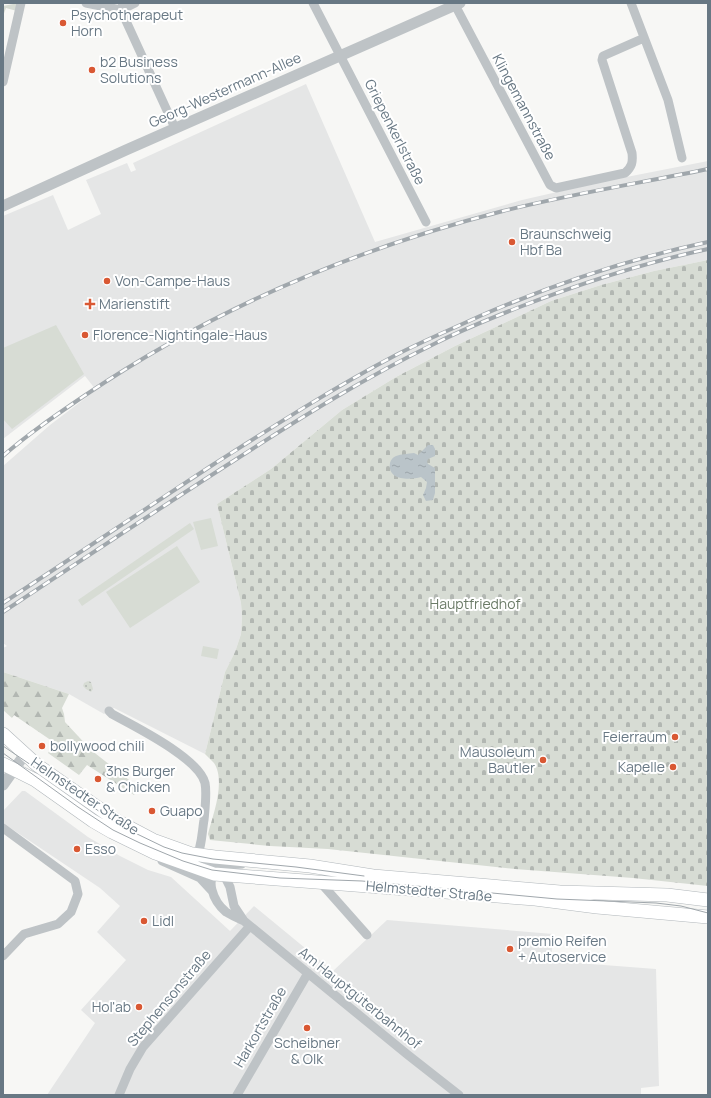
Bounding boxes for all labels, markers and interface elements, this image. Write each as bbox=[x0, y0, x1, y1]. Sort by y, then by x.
place label: Psychotherapeut Horn bbox=[71, 5, 183, 40]
marker: Psychotherapeut Horn bbox=[58, 18, 68, 28]
street label: Georg-Westermann-Allee bbox=[146, 47, 304, 132]
street label: Klingemannstraße bbox=[488, 50, 560, 163]
place label: b2 Business Solutions bbox=[100, 52, 178, 87]
marker: b2 Business Solutions bbox=[87, 65, 97, 75]
street label: Griepenkerlstraße bbox=[361, 76, 430, 188]
place label: Braunschweig Hbf Ba bbox=[520, 224, 611, 259]
marker: Braunschweig Hbf Ba bbox=[507, 237, 517, 247]
place label: Von-Campe-Haus bbox=[115, 271, 230, 290]
marker: Von-Campe-Haus bbox=[102, 276, 112, 286]
place label: Marienstift bbox=[99, 294, 170, 313]
marker: Marienstift bbox=[84, 298, 96, 310]
place label: Florence-Nightingale-Haus bbox=[93, 325, 267, 344]
marker: Florence-Nightingale-Haus bbox=[80, 330, 90, 340]
park label: Hauptfriedhof bbox=[430, 594, 520, 613]
place label: Feierraum bbox=[603, 727, 667, 746]
marker: Feierraum bbox=[670, 732, 680, 742]
place label: bollywood chili bbox=[50, 736, 145, 755]
marker: bollywood chili bbox=[37, 741, 47, 751]
place label: Mausoleum Bautler bbox=[460, 742, 535, 777]
street label: Helmstedter Straße bbox=[27, 752, 143, 839]
marker: Mausoleum Bautler bbox=[538, 755, 548, 765]
place label: Kapelle bbox=[618, 757, 665, 776]
place label: 3hs Burger & Chicken bbox=[106, 761, 175, 796]
marker: Kapelle bbox=[668, 762, 678, 772]
marker: 3hs Burger & Chicken bbox=[93, 774, 103, 784]
place label: Guapo bbox=[160, 801, 203, 820]
marker: Guapo bbox=[147, 806, 157, 816]
place label: Esso bbox=[85, 839, 116, 858]
marker: Esso bbox=[72, 844, 82, 854]
street label: Helmstedter Straße bbox=[365, 876, 493, 905]
place label: Lidl bbox=[152, 911, 174, 930]
marker: Lidl bbox=[139, 916, 149, 926]
place label: premio Reifen + Autoservice bbox=[518, 931, 607, 966]
street label: Am Hauptgüterbahnhof bbox=[295, 942, 426, 1053]
marker: premio Reifen + Autoservice bbox=[505, 944, 515, 954]
street label: Stephensonstraße bbox=[123, 945, 215, 1050]
street label: Harkortstraße bbox=[229, 983, 290, 1071]
place label: Hol'ab bbox=[92, 997, 131, 1016]
marker: Hol'ab bbox=[134, 1002, 144, 1012]
marker: Scheibner & Olk bbox=[302, 1023, 312, 1033]
place label: Scheibner & Olk bbox=[274, 1033, 340, 1068]

